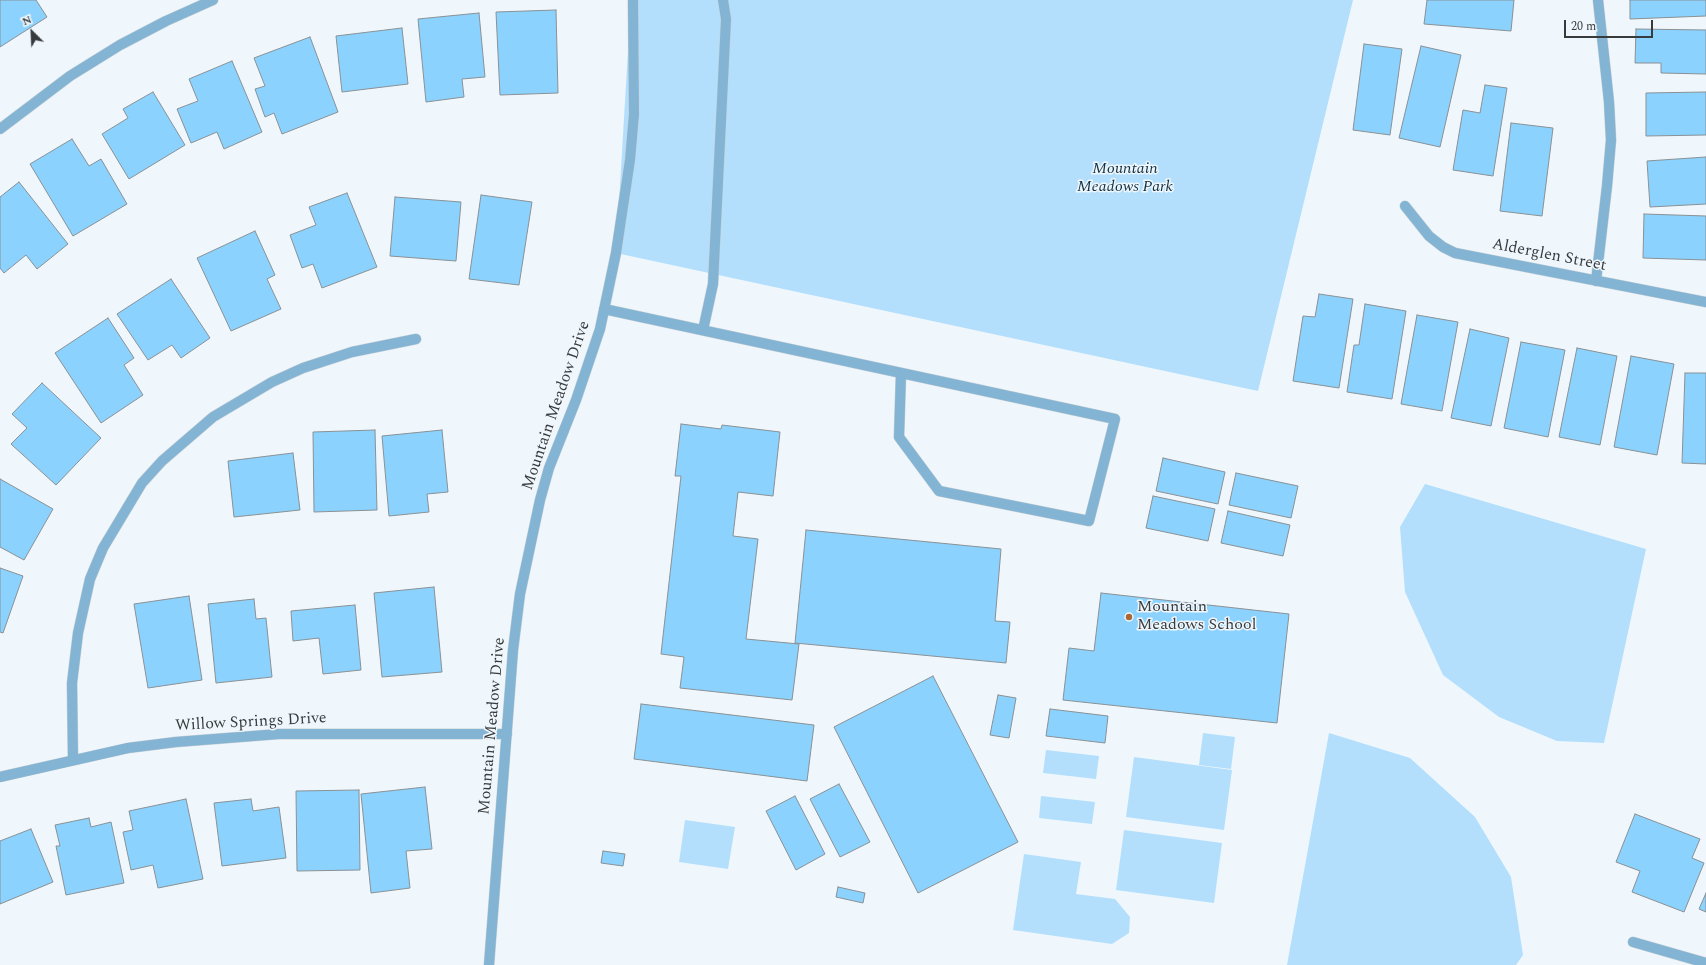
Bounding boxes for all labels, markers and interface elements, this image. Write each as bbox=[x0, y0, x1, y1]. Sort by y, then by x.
text: N bbox=[19, 11, 34, 30]
north arrow bbox=[12, 12, 52, 52]
scale bar bbox=[1566, 12, 1655, 38]
text: 20 m bbox=[1571, 17, 1596, 36]
park label: Mountain Meadows Park bbox=[1077, 160, 1173, 198]
street label: Alderglen Street bbox=[1490, 236, 1608, 276]
street label: Mountain Meadow Drive bbox=[519, 319, 595, 493]
place label: Mountain Meadows School bbox=[1137, 598, 1256, 636]
marker: Mountain Meadows School bbox=[1124, 612, 1134, 622]
street label: Mountain Meadow Drive bbox=[476, 637, 510, 815]
street label: Willow Springs Drive bbox=[175, 709, 327, 737]

